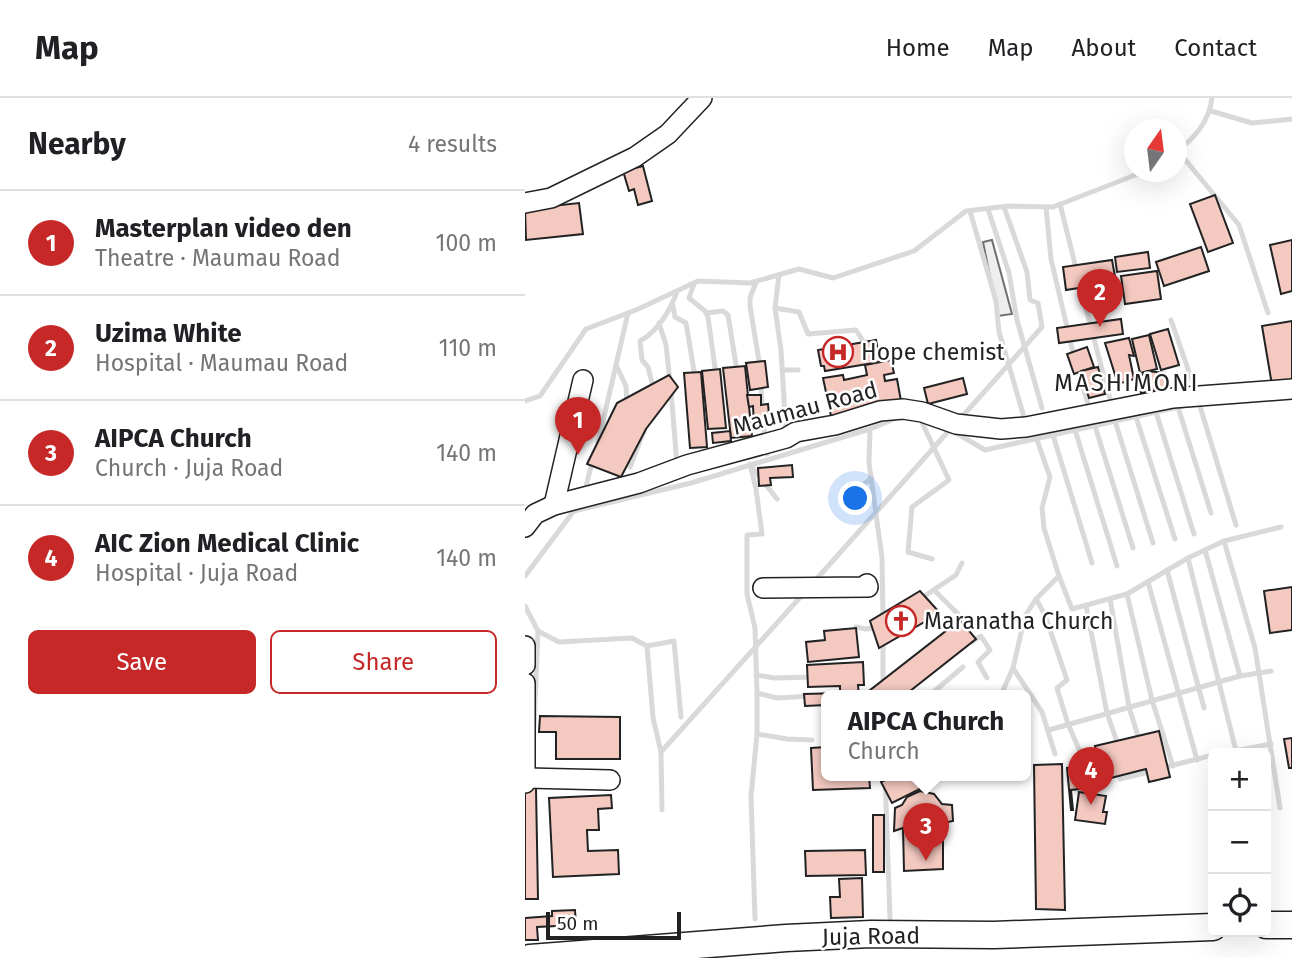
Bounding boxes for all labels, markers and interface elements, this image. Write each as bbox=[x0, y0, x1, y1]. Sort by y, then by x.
text: Map bbox=[35, 28, 99, 68]
text: Home bbox=[886, 34, 950, 62]
text: Map bbox=[988, 34, 1034, 62]
text: About bbox=[1072, 34, 1136, 62]
text: Contact bbox=[1174, 34, 1257, 62]
north arrow bbox=[1124, 119, 1187, 182]
text: Nearby bbox=[28, 126, 126, 162]
text: 4 results bbox=[408, 130, 497, 158]
text: Masterplan video den bbox=[95, 213, 352, 244]
text: 1 bbox=[46, 229, 56, 257]
text: 100 m bbox=[436, 229, 497, 257]
text: Theatre · Maumau Road bbox=[95, 244, 340, 272]
pin: 2 bbox=[1077, 269, 1123, 327]
text: Uzima White bbox=[95, 318, 242, 349]
text: 2 bbox=[45, 334, 57, 362]
text: 110 m bbox=[439, 334, 497, 362]
hospital icon: Hope chemist bbox=[821, 335, 855, 369]
place label: Hope chemist bbox=[861, 338, 1005, 366]
text: Hospital · Maumau Road bbox=[95, 349, 348, 377]
district label: MASHIMONI bbox=[1054, 369, 1200, 397]
street label: Maumau Road bbox=[730, 375, 880, 441]
pin: 1 bbox=[555, 397, 601, 455]
text: AIPCA Church bbox=[95, 423, 252, 454]
text: 3 bbox=[45, 439, 57, 467]
text: 140 m bbox=[436, 439, 497, 467]
text: Church · Juja Road bbox=[95, 454, 283, 482]
your location bbox=[838, 481, 872, 515]
text: AIC Zion Medical Clinic bbox=[95, 528, 359, 559]
text: 4 bbox=[45, 544, 58, 572]
text: 140 m bbox=[436, 544, 497, 572]
text: Hospital · Juja Road bbox=[95, 559, 298, 587]
church icon: Maranatha Church bbox=[884, 604, 918, 638]
place label: Maranatha Church bbox=[924, 607, 1114, 635]
button: Save bbox=[28, 630, 256, 694]
button: Share bbox=[270, 630, 497, 694]
popup bbox=[821, 690, 1031, 781]
text: AIPCA Church bbox=[848, 706, 1004, 737]
text: Church bbox=[848, 737, 920, 765]
pin: 4 bbox=[1068, 747, 1114, 805]
map controls bbox=[1208, 748, 1271, 937]
button: + bbox=[1208, 748, 1271, 811]
pin: 3 bbox=[903, 803, 949, 861]
button: − bbox=[1208, 811, 1271, 874]
button: locate bbox=[1208, 874, 1271, 937]
scale bar bbox=[546, 909, 681, 941]
text: 50 m bbox=[557, 912, 598, 935]
street label: Juja Road bbox=[822, 921, 920, 951]

